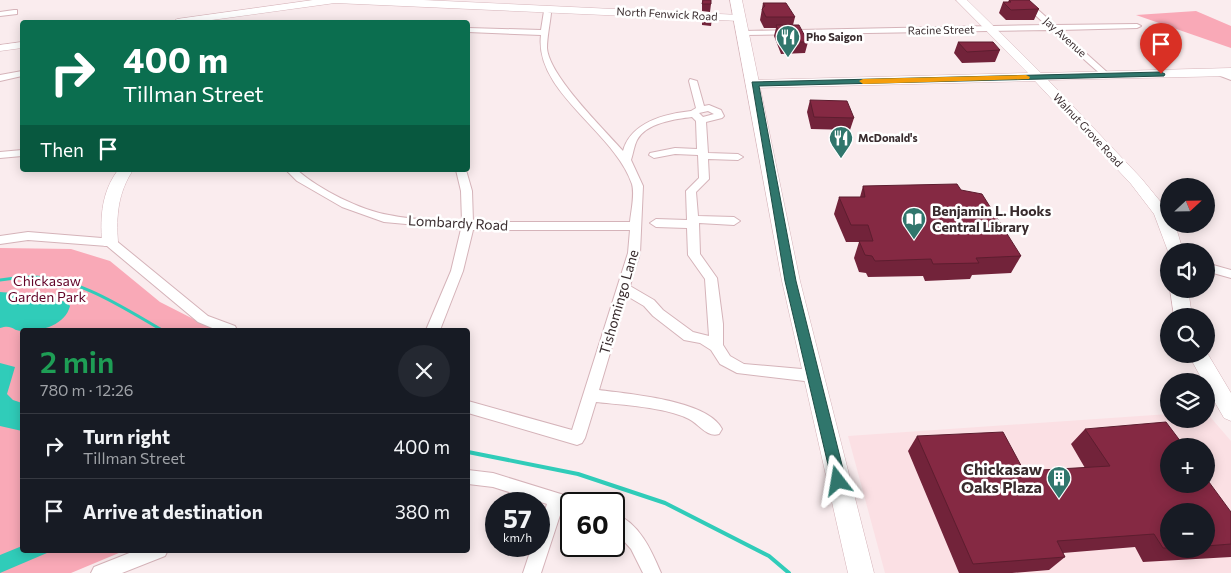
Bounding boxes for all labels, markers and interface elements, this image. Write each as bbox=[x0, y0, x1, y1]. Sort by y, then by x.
street label: North Fenwick Road bbox=[616, 4, 718, 23]
street label: Jay Avenue bbox=[1041, 14, 1090, 60]
street label: Racine Street bbox=[908, 22, 975, 37]
pin bbox=[1140, 23, 1182, 74]
restaurant icon: Pho Saigon bbox=[775, 24, 801, 58]
place label: Pho Saigon bbox=[806, 30, 863, 43]
icon: arrive bbox=[1147, 30, 1175, 58]
text: 400 m bbox=[123, 37, 228, 80]
icon: right bbox=[40, 40, 105, 105]
text: Tillman Street bbox=[123, 80, 264, 107]
street label: Walnut Grove Road bbox=[1051, 90, 1126, 169]
restaurant icon: McDonald's bbox=[828, 125, 854, 159]
place label: McDonald's bbox=[858, 131, 918, 144]
icon: arrive bbox=[94, 135, 122, 163]
text: Then bbox=[40, 138, 84, 161]
north arrow bbox=[1160, 178, 1215, 232]
map controls bbox=[1160, 178, 1215, 558]
place label: Benjamin L. Hooks Central Library bbox=[932, 202, 1052, 235]
library icon: Benjamin L. Hooks Central Library bbox=[901, 206, 927, 240]
street label: Lombardy Road bbox=[408, 211, 509, 234]
button: sound bbox=[1160, 243, 1215, 298]
street label: Tishomingo Lane bbox=[595, 247, 642, 356]
park label: Chickasaw Garden Park bbox=[8, 272, 87, 305]
button: search bbox=[1160, 308, 1215, 363]
text: 2 min bbox=[40, 342, 114, 379]
button: close bbox=[398, 345, 450, 397]
button: layers bbox=[1160, 373, 1215, 428]
text: 780 m · 12:26 bbox=[40, 380, 134, 399]
text: Turn right bbox=[83, 425, 170, 448]
icon: right bbox=[40, 432, 68, 460]
text: 400 m bbox=[394, 435, 450, 458]
button: + bbox=[1160, 438, 1215, 493]
text: Tillman Street bbox=[83, 448, 185, 467]
position arrow bbox=[811, 454, 863, 506]
place label: Chickasaw Oaks Plaza bbox=[961, 459, 1043, 496]
building icon: Chickasaw Oaks Plaza bbox=[1046, 465, 1072, 499]
speed limit sign: 60 bbox=[560, 492, 625, 557]
icon: arrive bbox=[40, 497, 68, 525]
text: Arrive at destination bbox=[83, 500, 263, 523]
text: 380 m bbox=[395, 500, 450, 523]
text: 57 bbox=[503, 503, 532, 533]
button: − bbox=[1160, 503, 1215, 558]
text: km/h bbox=[503, 530, 532, 544]

